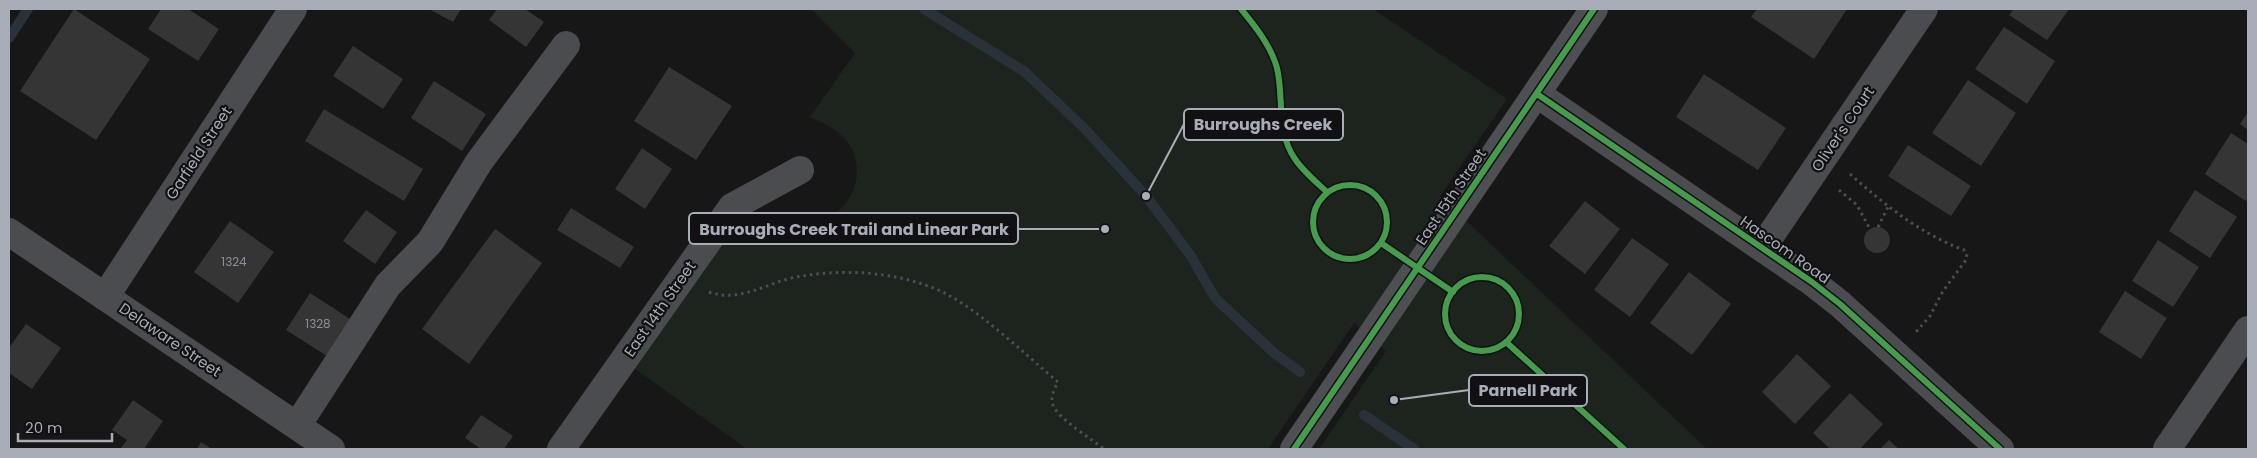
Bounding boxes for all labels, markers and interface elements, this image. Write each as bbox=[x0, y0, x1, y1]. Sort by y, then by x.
street label: Oliver's Court bbox=[1806, 82, 1879, 175]
street label: Garfield Street bbox=[161, 102, 237, 203]
callout: Burroughs Creek bbox=[1184, 109, 1343, 140]
text: Burroughs Creek bbox=[1194, 113, 1332, 136]
street label: East 15th Street bbox=[1410, 144, 1491, 249]
street label: Hascom Road bbox=[1736, 211, 1835, 288]
callout: Burroughs Creek Trail and Linear Park bbox=[689, 213, 1018, 244]
text: Burroughs Creek Trail and Linear Park bbox=[699, 218, 1009, 241]
house number: 1324 bbox=[221, 253, 247, 270]
street label: East 14th Street bbox=[619, 257, 700, 361]
street label: Delaware Street bbox=[115, 298, 225, 382]
house number: 1328 bbox=[305, 315, 331, 332]
callout: Parnell Park bbox=[1469, 375, 1587, 406]
text: Parnell Park bbox=[1479, 379, 1577, 402]
scale bar bbox=[18, 410, 111, 442]
text: 20 m bbox=[25, 417, 63, 438]

